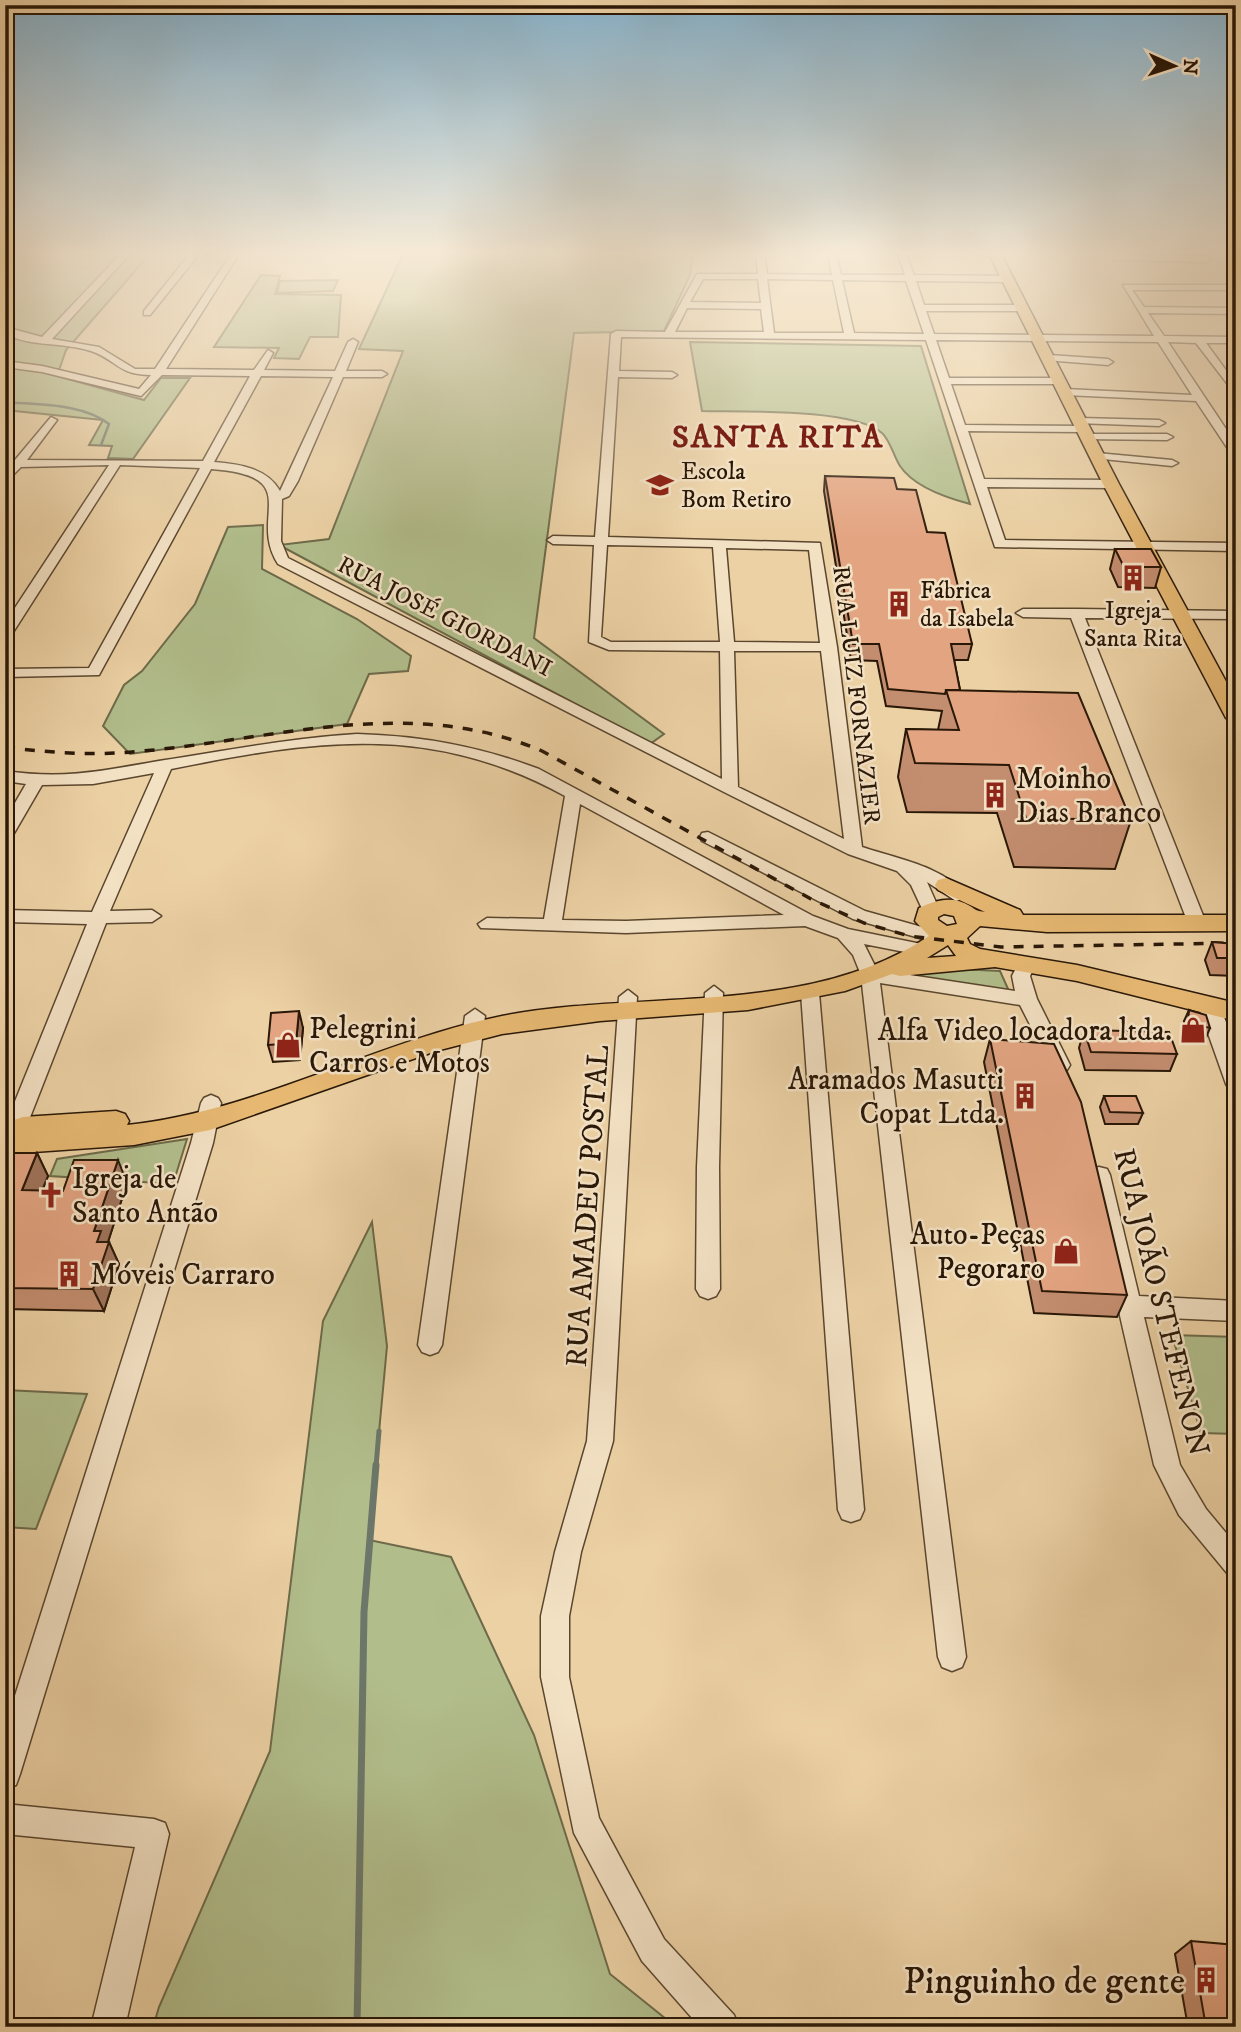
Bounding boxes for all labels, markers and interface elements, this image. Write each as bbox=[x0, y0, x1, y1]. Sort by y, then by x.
north arrow bbox=[1140, 32, 1210, 102]
text: N bbox=[1178, 58, 1201, 76]
district label: SANTA RITA bbox=[672, 418, 884, 458]
place label: Escola Bom Retiro bbox=[681, 457, 791, 515]
school or university icon: Escola Bom Retiro bbox=[645, 470, 675, 500]
street label: RUA JOSÉ GIORDANI bbox=[332, 550, 557, 684]
building icon: Igreja Santa Rita bbox=[1118, 563, 1148, 593]
street label: RUA LUIZ FORNAZIER bbox=[825, 564, 887, 826]
place label: Fábrica da Isabela bbox=[920, 576, 1015, 634]
building icon: Fábrica da Isabela bbox=[884, 589, 914, 619]
place label: Igreja Santa Rita bbox=[1084, 596, 1183, 654]
place label: Moinho Dias Branco bbox=[1016, 761, 1161, 832]
building icon: Moinho Dias Branco bbox=[980, 780, 1010, 810]
place label: Pelegrini Carros e Motos bbox=[309, 1011, 490, 1082]
place label: Alfa Video locadora ltda. bbox=[878, 1013, 1172, 1050]
shop icon: Alfa Video locadora ltda. bbox=[1178, 1015, 1208, 1045]
shop icon: Pelegrini Carros e Motos bbox=[273, 1030, 303, 1060]
street label: RUA AMADEU POSTAL bbox=[559, 1043, 618, 1368]
place label: Aramados Masutti Copat Ltda. bbox=[788, 1062, 1004, 1133]
building icon: Aramados Masutti Copat Ltda. bbox=[1010, 1081, 1040, 1111]
street label: RUA JOÃO STEFENON bbox=[1104, 1144, 1219, 1460]
place label: Igreja de Santo Antão bbox=[72, 1161, 218, 1232]
church icon: Igreja de Santo Antão bbox=[36, 1180, 66, 1210]
place label: Auto-Peças Pegoraro bbox=[910, 1217, 1045, 1288]
shop icon: Auto-Peças Pegoraro bbox=[1051, 1236, 1081, 1266]
place label: Móveis Carraro bbox=[90, 1257, 275, 1294]
building icon: Móveis Carraro bbox=[54, 1259, 84, 1289]
place label: Pinguinho de gente bbox=[903, 1959, 1185, 2006]
building icon: Pinguinho de gente bbox=[1191, 1965, 1221, 1995]

